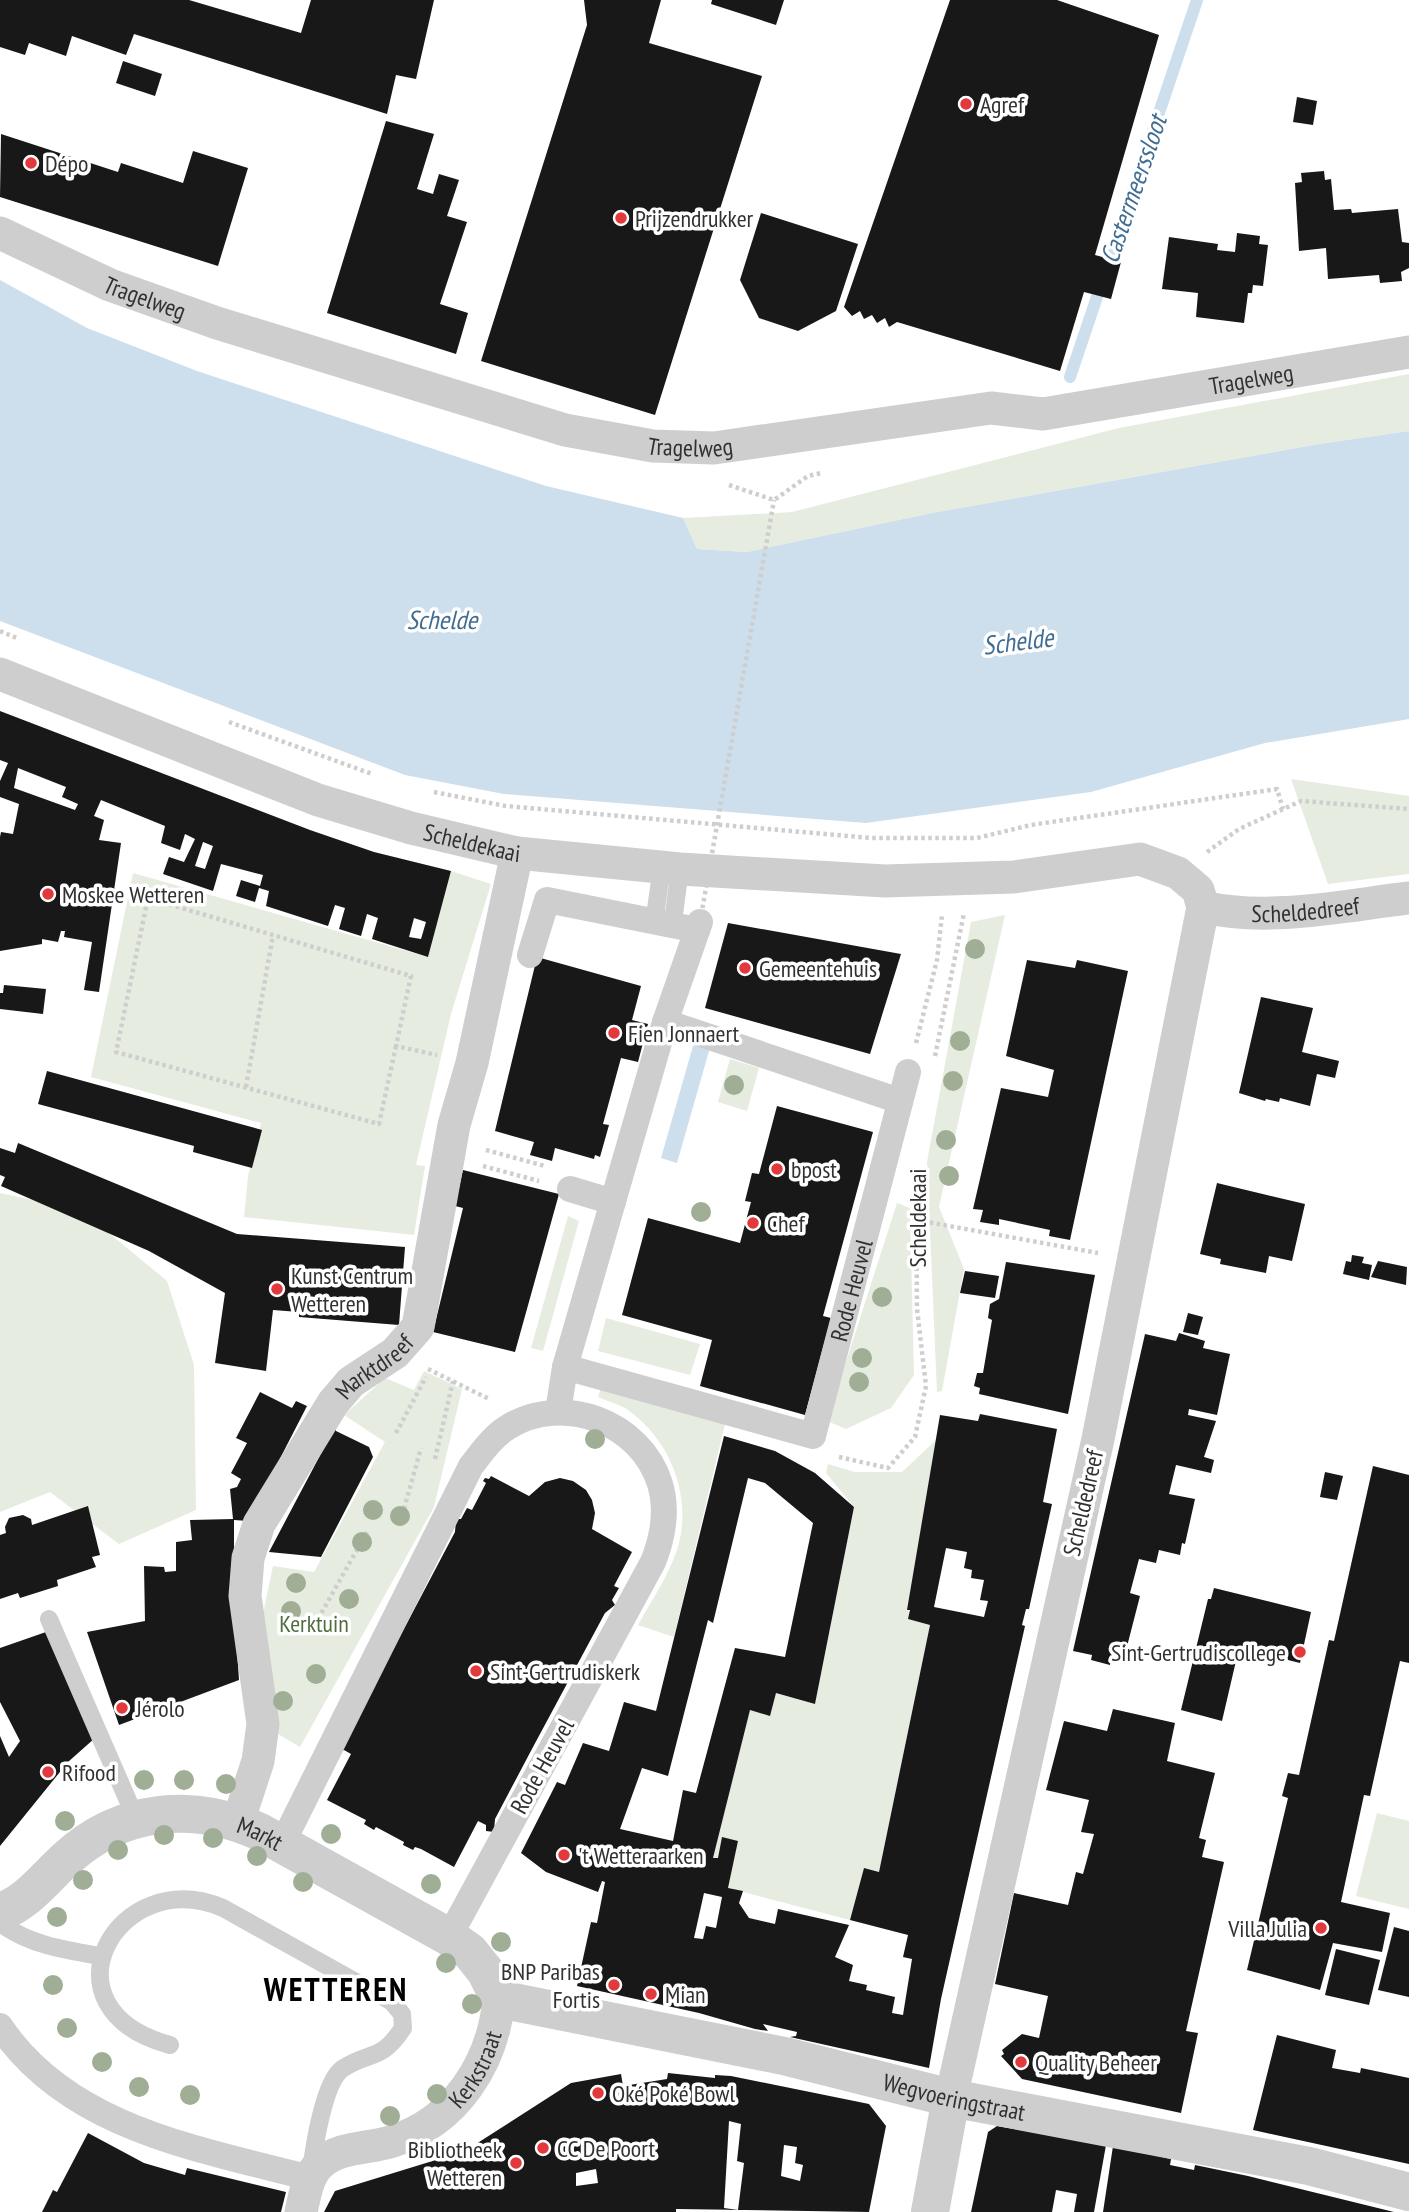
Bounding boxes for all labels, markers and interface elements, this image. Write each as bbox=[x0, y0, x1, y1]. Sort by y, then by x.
place label: Agref bbox=[980, 89, 1025, 120]
marker: Agref bbox=[958, 96, 974, 112]
water label: Castermeerssloot bbox=[1092, 108, 1175, 267]
place label: Dépo bbox=[45, 148, 88, 179]
marker: Dépo bbox=[23, 155, 39, 171]
place label: Prijzendrukker bbox=[635, 203, 754, 234]
marker: Prijzendrukker bbox=[613, 210, 629, 226]
street label: Tragelweg bbox=[99, 269, 190, 326]
street label: Tragelweg bbox=[1207, 356, 1295, 401]
street label: Tragelweg bbox=[645, 430, 735, 464]
water label: Schelde bbox=[407, 603, 480, 636]
water label: Schelde bbox=[981, 620, 1057, 662]
street label: Scheldekaai bbox=[420, 816, 522, 869]
place label: Moskee Wetteren bbox=[62, 879, 204, 910]
marker: Moskee Wetteren bbox=[40, 886, 56, 902]
street label: Scheldedreef bbox=[1251, 889, 1362, 929]
place label: Gemeentehuis bbox=[759, 953, 877, 984]
marker: Gemeentehuis bbox=[737, 960, 753, 976]
place label: Fien Jonnaert bbox=[628, 1018, 740, 1049]
marker: Fien Jonnaert bbox=[606, 1025, 622, 1041]
place label: bpost bbox=[791, 1154, 837, 1185]
marker: bpost bbox=[769, 1161, 785, 1177]
street label: Scheldekaai bbox=[902, 1169, 933, 1267]
place label: Chef bbox=[767, 1208, 805, 1239]
marker: Chef bbox=[745, 1215, 761, 1231]
street label: Rode Heuvel bbox=[823, 1235, 879, 1345]
place label: Kunst Centrum Wetteren bbox=[291, 1260, 413, 1319]
marker: Kunst Centrum Wetteren bbox=[269, 1281, 285, 1297]
street label: Marktdreef bbox=[328, 1327, 421, 1405]
street label: Scheldedreef bbox=[1056, 1446, 1110, 1559]
park label: Kerktuin bbox=[279, 1608, 349, 1639]
place label: Sint-Gertrudiscollege bbox=[1111, 1637, 1286, 1668]
marker: Sint-Gertrudiscollege bbox=[1292, 1644, 1308, 1660]
place label: Sint-Gertrudiskerk bbox=[490, 1656, 641, 1687]
marker: Sint-Gertrudiskerk bbox=[468, 1663, 484, 1679]
place label: Jérolo bbox=[135, 1693, 185, 1724]
marker: Jérolo bbox=[114, 1700, 130, 1716]
street label: Rode Heuvel bbox=[503, 1712, 581, 1819]
place label: Rifood bbox=[62, 1757, 116, 1788]
marker: Rifood bbox=[40, 1764, 56, 1780]
street label: Markt bbox=[233, 1809, 289, 1857]
place label: 't Wetteraarken bbox=[578, 1840, 704, 1871]
marker: 't Wetteraarken bbox=[556, 1847, 572, 1863]
place label: Villa Julia bbox=[1227, 1913, 1307, 1944]
marker: Villa Julia bbox=[1313, 1920, 1329, 1936]
place label: BNP Paribas Fortis bbox=[501, 1956, 600, 2015]
district label: WETTEREN bbox=[263, 1968, 408, 2010]
marker: BNP Paribas Fortis bbox=[606, 1977, 622, 1993]
place label: Mian bbox=[665, 1979, 706, 2010]
marker: Mian bbox=[643, 1986, 659, 2002]
street label: Kerkstraat bbox=[441, 2027, 508, 2114]
place label: Quality Beheer bbox=[1035, 2047, 1157, 2078]
marker: Quality Beheer bbox=[1013, 2054, 1029, 2070]
street label: Wegvoeringstraat bbox=[880, 2066, 1028, 2127]
place label: Oké Poké Bowl bbox=[612, 2078, 735, 2109]
marker: Oké Poké Bowl bbox=[590, 2085, 606, 2101]
place label: CC De Poort bbox=[557, 2133, 655, 2164]
place label: Bibliotheek Wetteren bbox=[408, 2134, 503, 2193]
marker: CC De Poort bbox=[535, 2140, 551, 2156]
marker: Bibliotheek Wetteren bbox=[508, 2155, 524, 2171]

